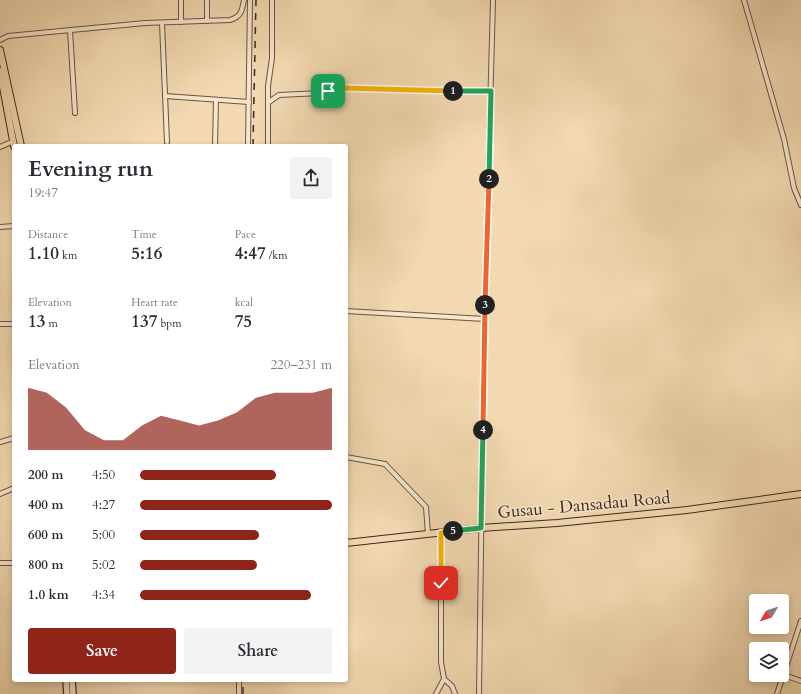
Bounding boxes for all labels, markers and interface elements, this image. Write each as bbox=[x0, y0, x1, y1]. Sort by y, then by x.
pin bbox=[311, 74, 345, 108]
icon: arrive bbox=[317, 80, 339, 102]
pin: 1 bbox=[443, 81, 463, 101]
text: 1 bbox=[450, 83, 456, 98]
text: Evening run bbox=[28, 154, 153, 184]
button: share bbox=[290, 157, 332, 199]
pin: 2 bbox=[479, 169, 499, 189]
text: 2 bbox=[486, 171, 492, 186]
text: 19:47 bbox=[28, 184, 58, 202]
text: Distance bbox=[28, 227, 68, 242]
text: Time bbox=[131, 227, 157, 242]
text: Pace bbox=[235, 227, 256, 242]
text: 1.10 bbox=[28, 242, 59, 265]
text: 5:16 bbox=[131, 242, 162, 265]
text: 4:47 bbox=[235, 242, 266, 265]
text: km bbox=[59, 248, 77, 263]
text: /km bbox=[266, 248, 287, 263]
text: Elevation bbox=[28, 295, 72, 310]
text: Heart rate bbox=[131, 295, 178, 310]
text: kcal bbox=[235, 295, 253, 310]
pin: 3 bbox=[475, 295, 495, 315]
text: 3 bbox=[482, 297, 488, 312]
text: 13 bbox=[28, 310, 45, 333]
text: 137 bbox=[131, 310, 157, 333]
text: 75 bbox=[235, 310, 252, 333]
text: m bbox=[45, 316, 58, 331]
text: bpm bbox=[157, 316, 181, 331]
text: Elevation bbox=[28, 356, 80, 374]
text: 220–231 m bbox=[270, 356, 332, 374]
pin: 4 bbox=[473, 420, 493, 440]
text: 4 bbox=[480, 422, 486, 437]
text: 200 m bbox=[28, 466, 63, 484]
text: 4:50 bbox=[92, 466, 115, 484]
street label: Gusau - Dansadau Road bbox=[497, 486, 671, 524]
text: 400 m bbox=[28, 496, 63, 514]
text: 4:27 bbox=[92, 496, 115, 514]
pin: 5 bbox=[443, 521, 463, 541]
text: 5 bbox=[450, 523, 456, 538]
text: 600 m bbox=[28, 526, 63, 544]
text: 5:00 bbox=[92, 526, 115, 544]
text: 800 m bbox=[28, 556, 63, 574]
text: 5:02 bbox=[92, 556, 115, 574]
pin bbox=[424, 566, 458, 600]
icon: check bbox=[430, 572, 452, 594]
text: 1.0 km bbox=[28, 586, 69, 604]
text: 4:34 bbox=[92, 586, 115, 604]
north arrow bbox=[749, 594, 789, 634]
map controls bbox=[749, 594, 789, 682]
button: Save bbox=[28, 628, 176, 674]
button: Share bbox=[184, 628, 332, 674]
button: layers bbox=[749, 642, 789, 682]

